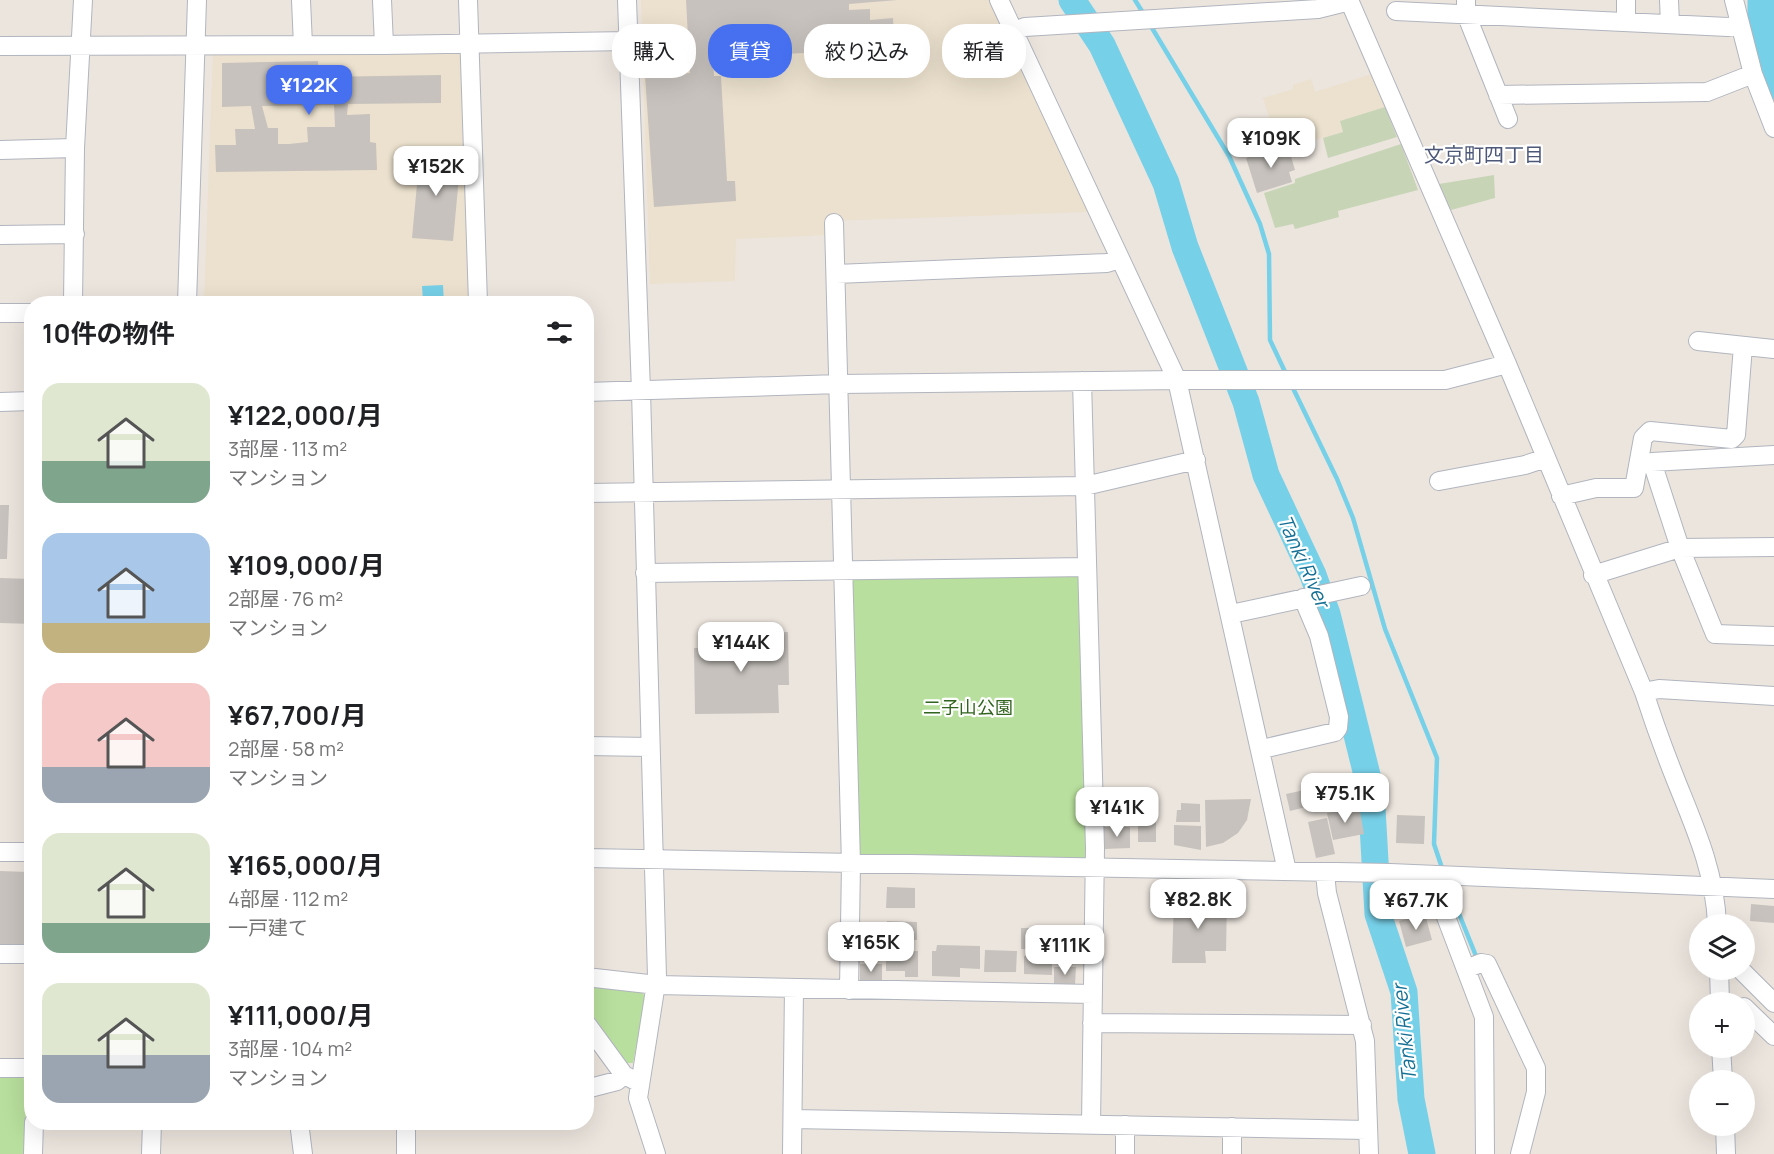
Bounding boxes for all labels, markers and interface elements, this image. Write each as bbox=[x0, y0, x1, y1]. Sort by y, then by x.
chip: 購入 bbox=[612, 24, 696, 78]
chip: 賃貸 bbox=[708, 24, 792, 78]
chip: 絞り込み bbox=[804, 24, 930, 78]
chip: 新着 bbox=[942, 24, 1026, 78]
pin: ¥122K bbox=[267, 65, 351, 116]
text: ¥122K bbox=[280, 71, 338, 98]
pin: ¥109K bbox=[1229, 118, 1313, 169]
text: ¥109K bbox=[1241, 124, 1301, 151]
district label: 文京町四丁目 bbox=[1424, 141, 1544, 168]
pin: ¥152K bbox=[394, 146, 478, 197]
text: ¥152K bbox=[407, 152, 465, 179]
text: 10件の物件 bbox=[42, 315, 175, 351]
icon: filters bbox=[543, 316, 576, 349]
text: ¥122,000/月 bbox=[228, 397, 383, 433]
icon: home bbox=[90, 407, 162, 479]
text: 3部屋 · 113 m² bbox=[228, 435, 347, 462]
text: マンション bbox=[228, 464, 328, 491]
water label: Tanki River bbox=[1272, 511, 1337, 614]
text: ¥109,000/月 bbox=[228, 547, 385, 583]
icon: home bbox=[90, 557, 162, 629]
text: 2部屋 · 76 m² bbox=[228, 585, 343, 612]
text: マンション bbox=[228, 614, 328, 641]
pin: ¥144K bbox=[699, 622, 783, 673]
text: ¥144K bbox=[712, 628, 770, 655]
park label: 二子山公園 bbox=[923, 695, 1013, 719]
text: ¥67,700/月 bbox=[228, 697, 367, 733]
icon: home bbox=[90, 707, 162, 779]
text: 2部屋 · 58 m² bbox=[228, 735, 344, 762]
text: マンション bbox=[228, 764, 328, 791]
pin: ¥75.1K bbox=[1296, 773, 1394, 824]
text: ¥75.1K bbox=[1315, 779, 1375, 806]
pin: ¥141K bbox=[1075, 787, 1159, 838]
text: ¥141K bbox=[1090, 793, 1144, 820]
text: ¥165,000/月 bbox=[228, 847, 383, 883]
icon: home bbox=[90, 857, 162, 929]
pin: ¥82.8K bbox=[1149, 879, 1247, 930]
pin: ¥67.7K bbox=[1367, 880, 1465, 931]
text: 4部屋 · 112 m² bbox=[228, 885, 348, 912]
text: ¥82.8K bbox=[1164, 885, 1232, 912]
text: ¥67.7K bbox=[1384, 886, 1448, 913]
text: 一戸建て bbox=[228, 914, 308, 941]
map controls bbox=[1689, 914, 1755, 1136]
button: layers bbox=[1689, 914, 1755, 980]
pin: ¥165K bbox=[829, 922, 913, 973]
pin: ¥111K bbox=[1023, 925, 1107, 976]
text: ¥165K bbox=[842, 928, 900, 955]
text: ¥111K bbox=[1039, 931, 1091, 958]
water label: Tanki River bbox=[1385, 980, 1423, 1083]
button: + bbox=[1689, 992, 1755, 1058]
text: ¥111,000/月 bbox=[228, 997, 374, 1033]
icon: home bbox=[90, 1007, 162, 1079]
text: 3部屋 · 104 m² bbox=[228, 1035, 352, 1062]
text: マンション bbox=[228, 1064, 328, 1091]
button: − bbox=[1689, 1070, 1755, 1136]

